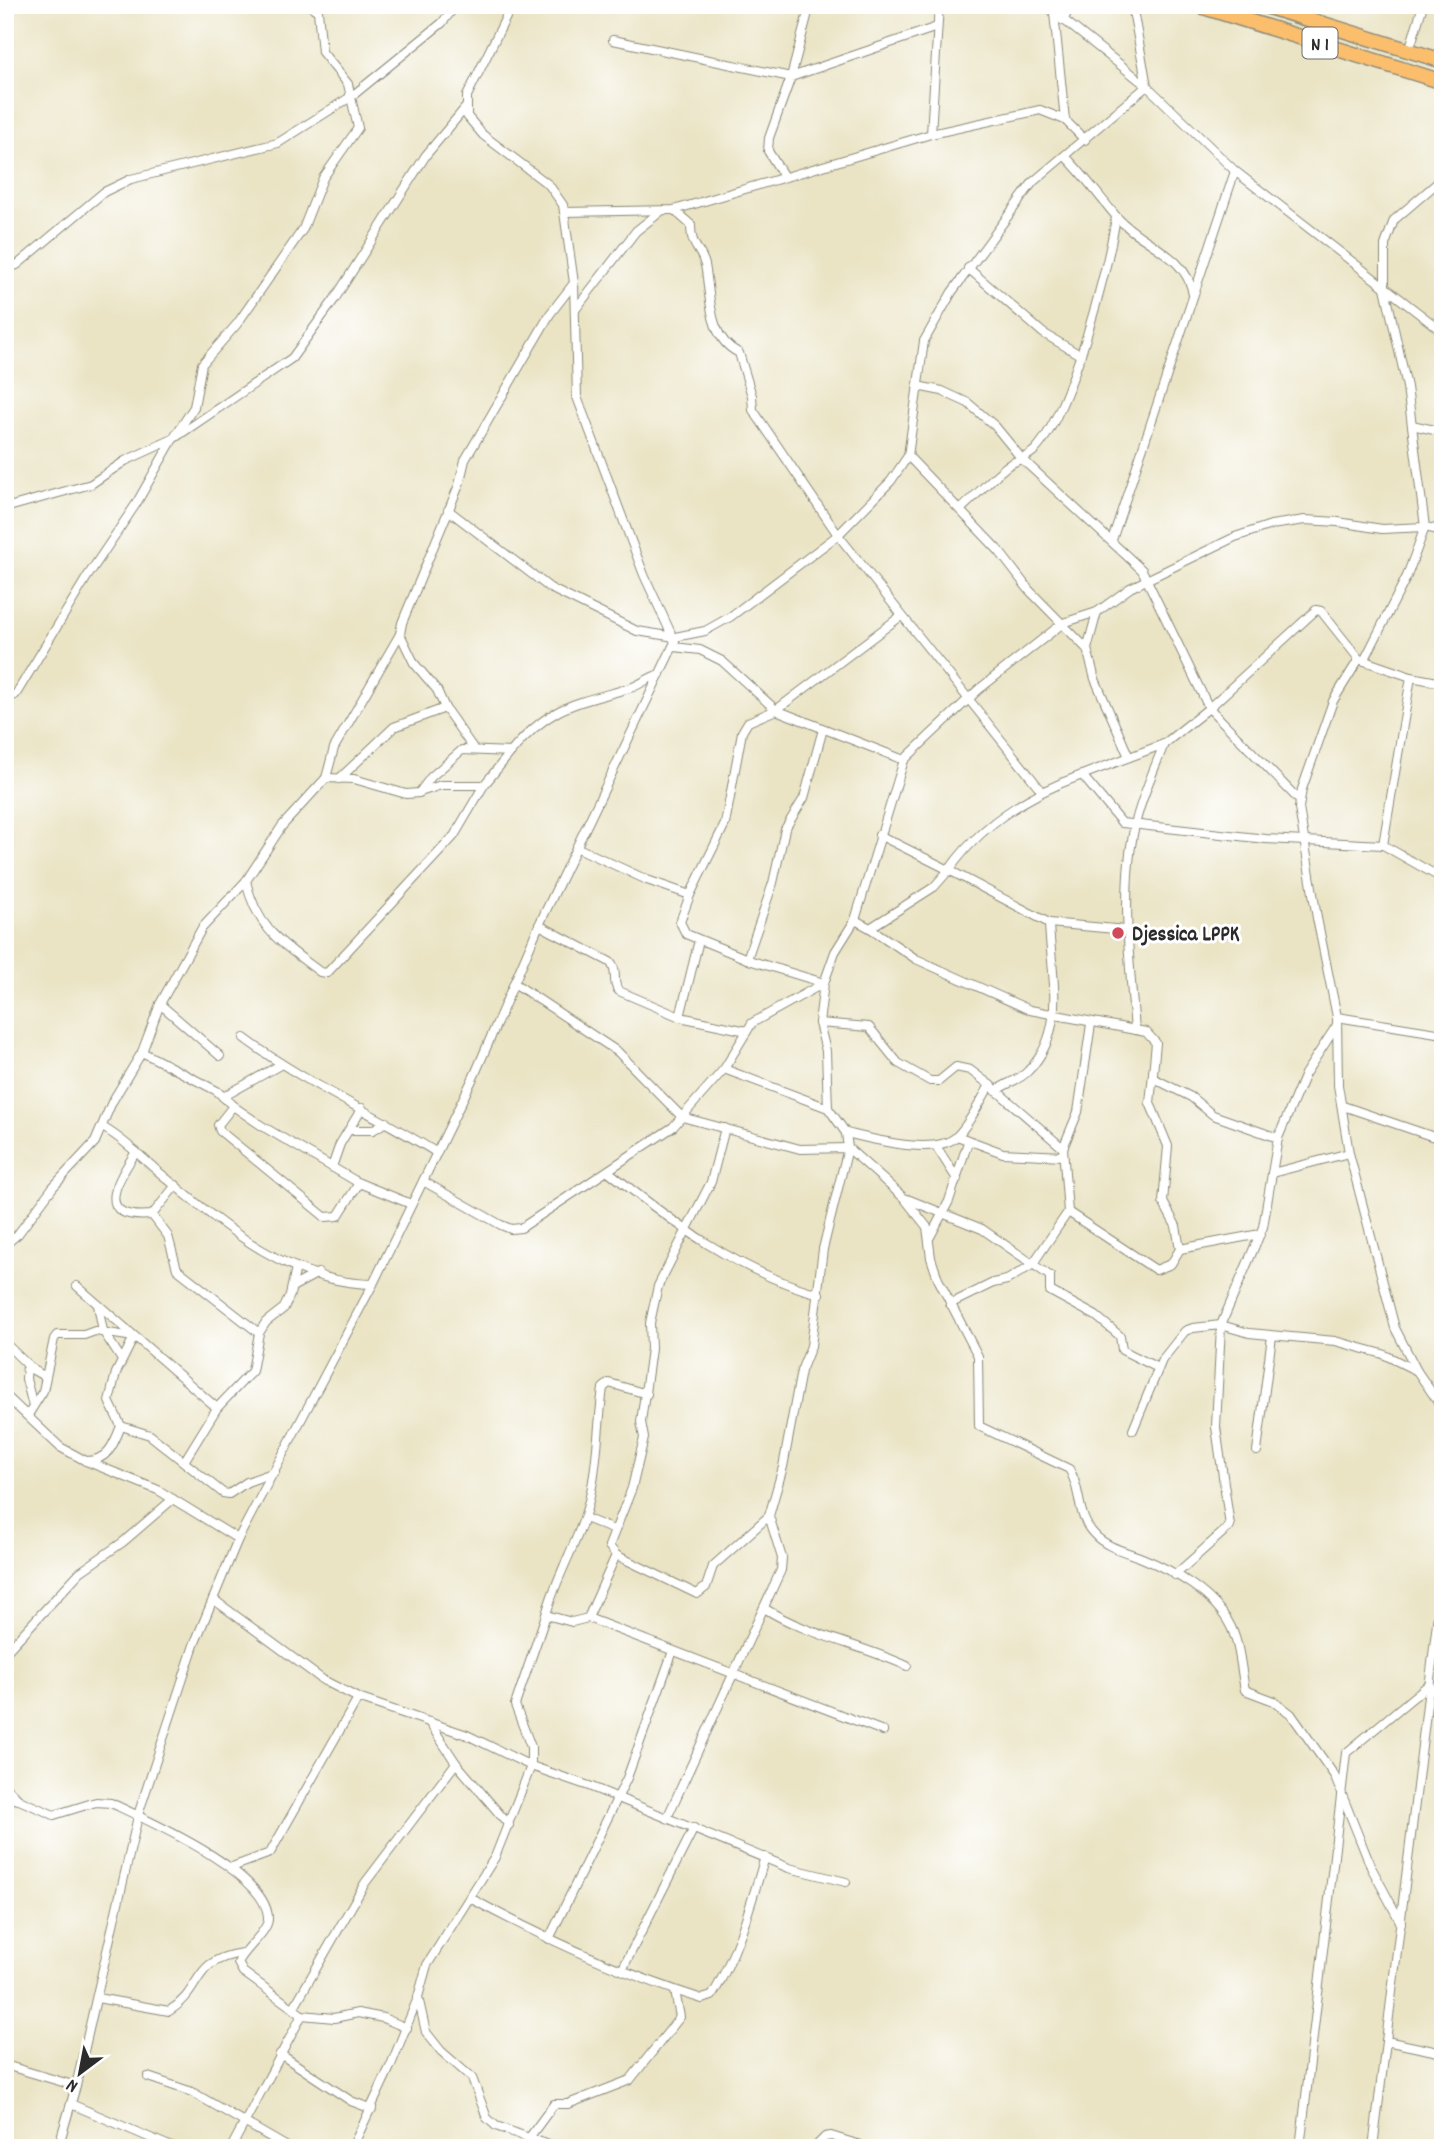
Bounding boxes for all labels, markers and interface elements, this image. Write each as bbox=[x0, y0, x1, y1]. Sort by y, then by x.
road number: N 1 bbox=[1302, 28, 1338, 58]
place label: Djessica LPPK bbox=[1132, 921, 1240, 951]
marker: Djessica LPPK bbox=[1110, 925, 1126, 941]
north arrow bbox=[46, 2038, 116, 2108]
text: N bbox=[62, 2071, 84, 2098]

